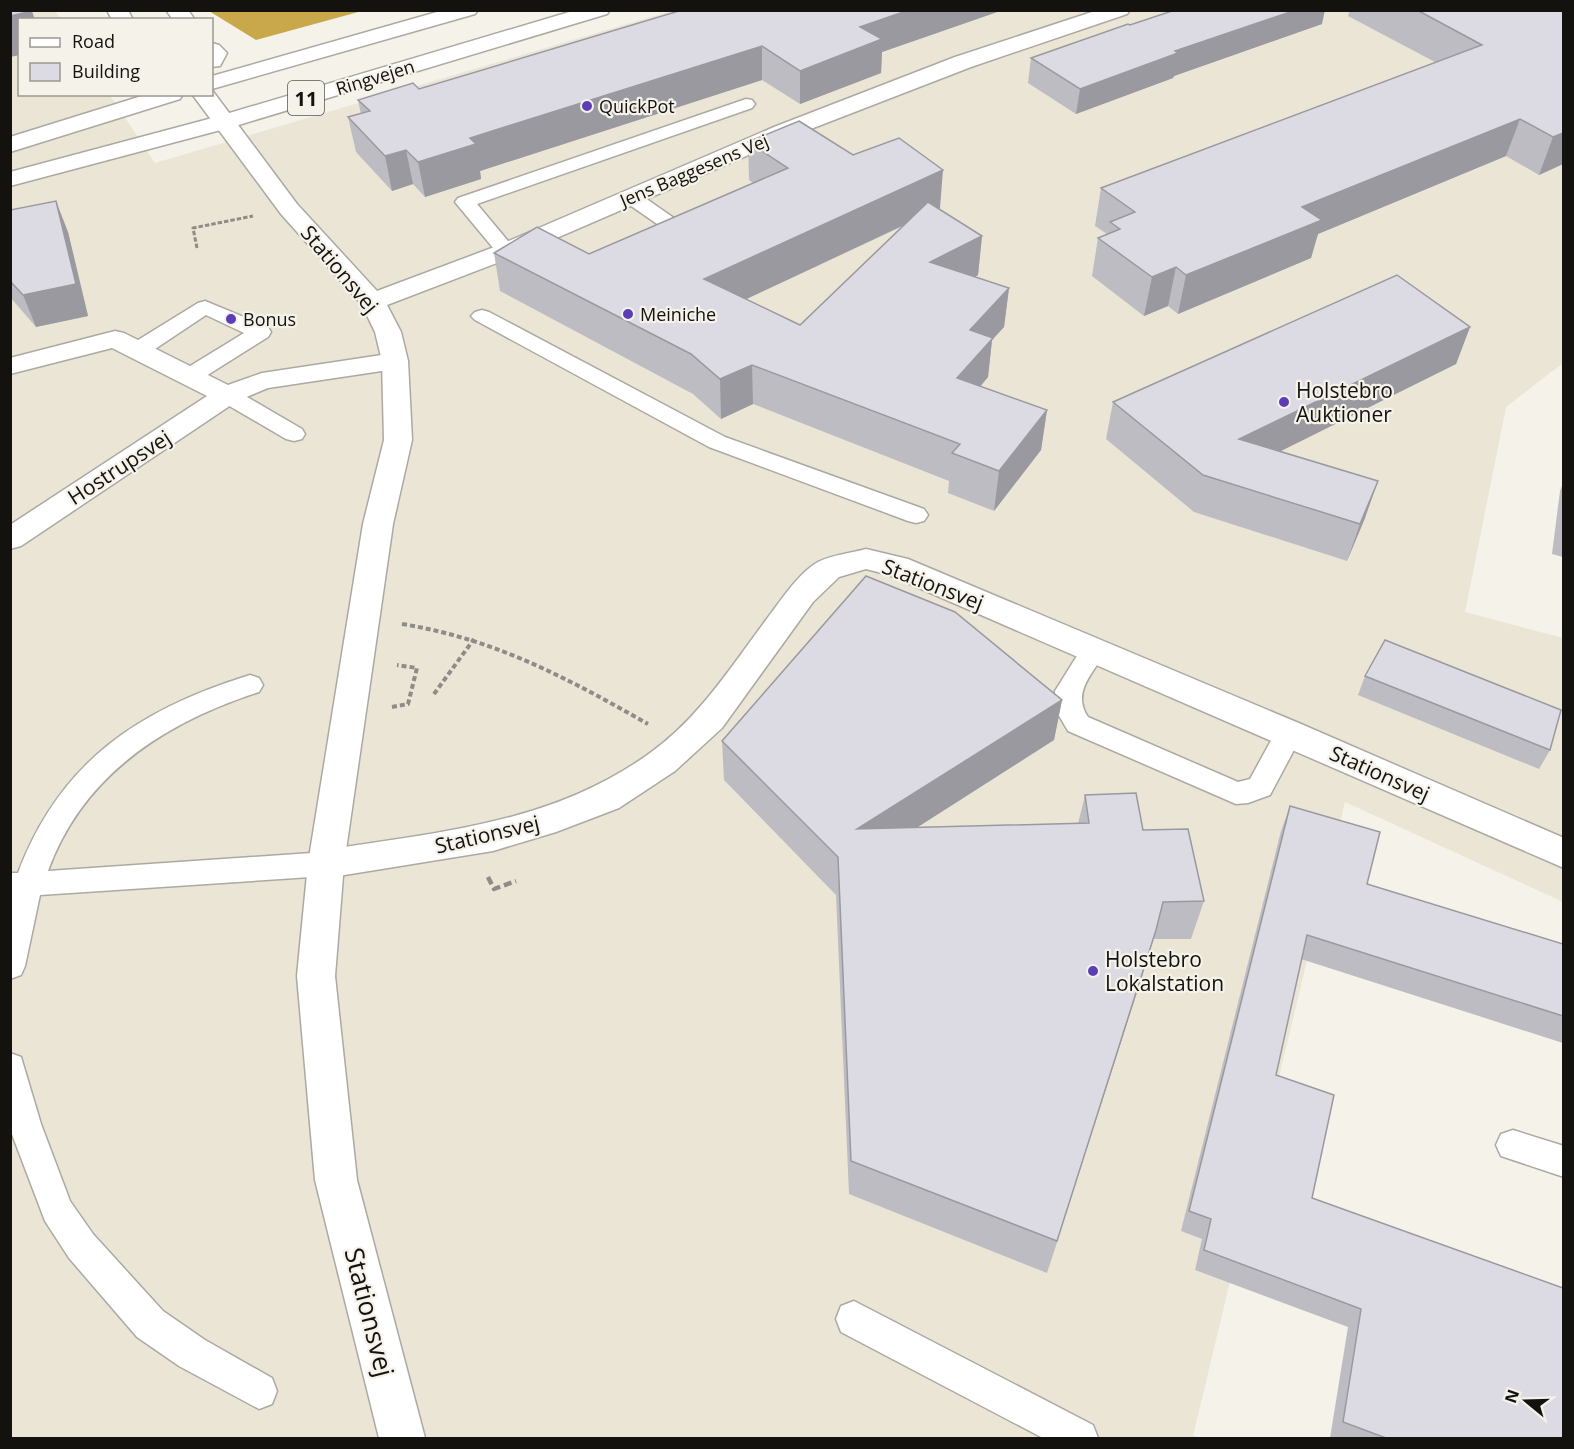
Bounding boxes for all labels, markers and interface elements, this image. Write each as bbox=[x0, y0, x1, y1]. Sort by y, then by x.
legend bbox=[18, 18, 213, 96]
text: Road bbox=[72, 29, 115, 53]
street label: Ringvejen bbox=[333, 54, 417, 100]
text: Building bbox=[72, 59, 140, 83]
road number: 11 bbox=[288, 81, 324, 115]
place label: QuickPot bbox=[599, 94, 675, 118]
marker: QuickPot bbox=[580, 99, 594, 113]
street label: Jens Baggesens Vej bbox=[614, 128, 772, 213]
street label: Stationsvej bbox=[295, 219, 385, 319]
place label: Meiniche bbox=[640, 302, 716, 326]
place label: Bonus bbox=[243, 307, 296, 331]
marker: Meiniche bbox=[621, 307, 635, 321]
marker: Bonus bbox=[224, 312, 238, 326]
place label: Holstebro Auktioner bbox=[1296, 376, 1393, 428]
marker: Holstebro Auktioner bbox=[1277, 395, 1291, 409]
street label: Hostrupsvej bbox=[62, 423, 176, 511]
street label: Stationsvej bbox=[878, 552, 988, 616]
street label: Stationsvej bbox=[1326, 739, 1434, 807]
street label: Stationsvej bbox=[432, 808, 542, 860]
place label: Holstebro Lokalstation bbox=[1105, 945, 1224, 997]
marker: Holstebro Lokalstation bbox=[1086, 964, 1100, 978]
street label: Stationsvej bbox=[337, 1244, 403, 1380]
north arrow bbox=[1496, 1371, 1556, 1431]
text: N bbox=[1499, 1386, 1524, 1406]

